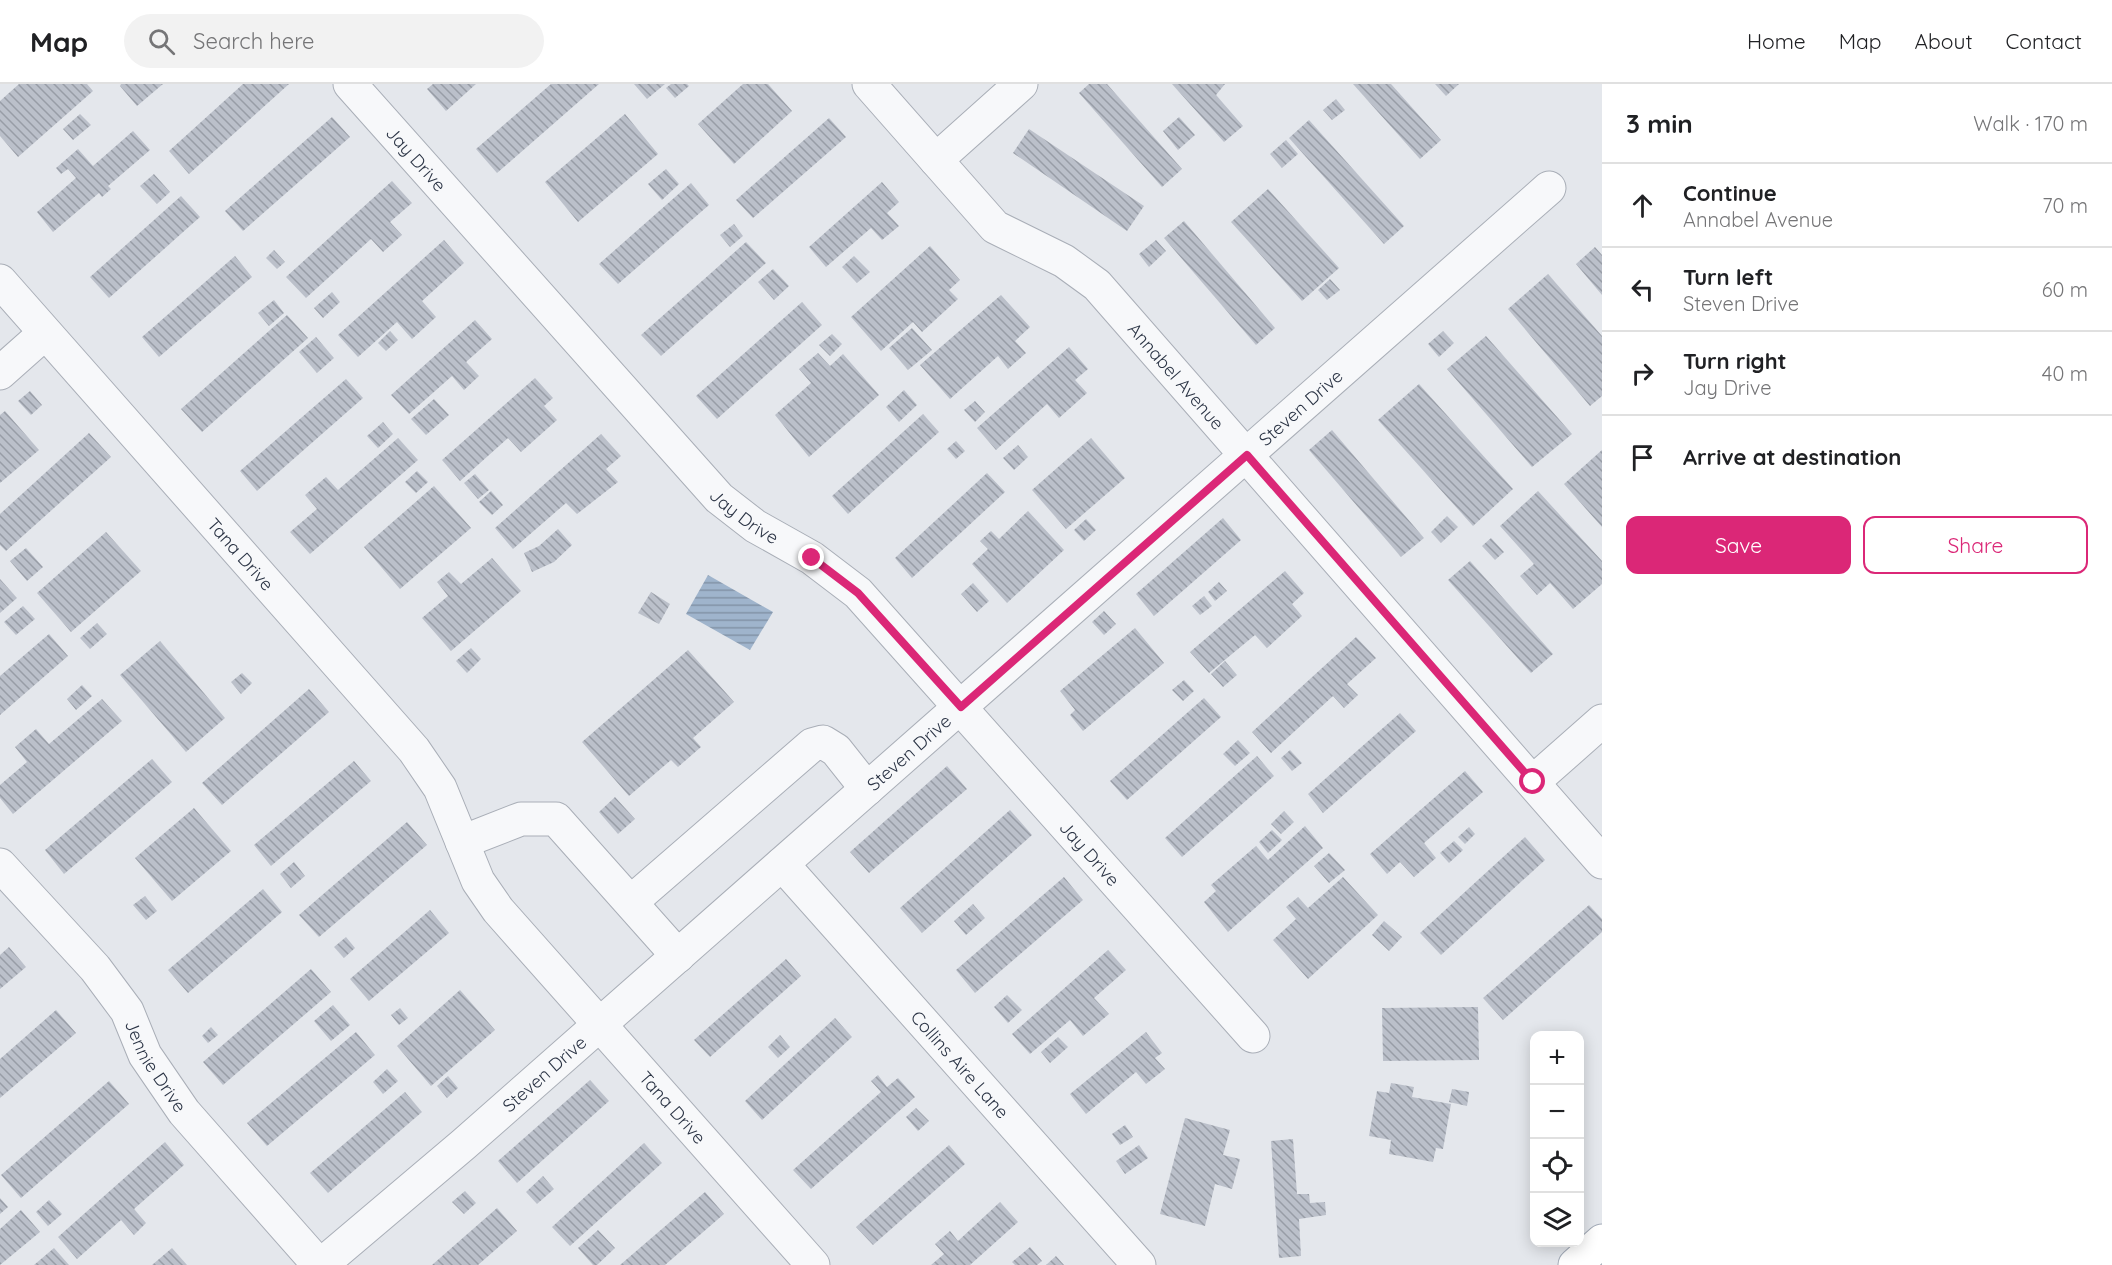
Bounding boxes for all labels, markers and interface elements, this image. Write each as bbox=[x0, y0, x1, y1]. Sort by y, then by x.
search box bbox=[124, 14, 544, 68]
text: Map bbox=[30, 24, 88, 59]
icon: search bbox=[145, 25, 178, 58]
text: Search here bbox=[193, 27, 315, 55]
text: Home bbox=[1747, 28, 1806, 54]
text: Map bbox=[1839, 28, 1882, 54]
text: About bbox=[1915, 28, 1973, 54]
text: Contact bbox=[2006, 28, 2082, 54]
text: 3 min bbox=[1626, 107, 1693, 140]
text: Walk · 170 m bbox=[1973, 111, 2088, 136]
street label: Jay Drive bbox=[381, 121, 452, 196]
text: Continue bbox=[1683, 179, 1777, 207]
icon: ahead bbox=[1626, 189, 1659, 222]
text: 70 m bbox=[2042, 193, 2088, 218]
text: Annabel Avenue bbox=[1683, 207, 1833, 232]
text: Turn left bbox=[1683, 263, 1773, 291]
icon: left bbox=[1626, 273, 1659, 306]
text: 60 m bbox=[2042, 277, 2088, 302]
text: Steven Drive bbox=[1683, 291, 1799, 316]
street label: Annabel Avenue bbox=[1123, 317, 1230, 434]
text: Turn right bbox=[1683, 347, 1787, 375]
icon: right bbox=[1626, 357, 1659, 390]
text: 40 m bbox=[2042, 361, 2088, 386]
street label: Steven Drive bbox=[1254, 364, 1347, 450]
text: Jay Drive bbox=[1683, 375, 1772, 400]
icon: arrive bbox=[1626, 441, 1659, 474]
text: Arrive at destination bbox=[1683, 443, 1901, 471]
street label: Jay Drive bbox=[705, 484, 783, 549]
street label: Tana Drive bbox=[203, 513, 279, 595]
button: Save bbox=[1626, 516, 1851, 574]
button: Share bbox=[1863, 516, 2088, 574]
route end bbox=[798, 544, 824, 570]
street label: Steven Drive bbox=[862, 709, 956, 795]
route start bbox=[1519, 768, 1545, 794]
street label: Jay Drive bbox=[1055, 816, 1125, 891]
street label: Collins Aire Lane bbox=[906, 1005, 1014, 1123]
street label: Jennie Drive bbox=[120, 1016, 192, 1116]
street label: Steven Drive bbox=[497, 1030, 591, 1117]
map controls bbox=[1530, 1031, 1584, 1247]
button: + bbox=[1530, 1031, 1584, 1085]
street label: Tana Drive bbox=[635, 1066, 711, 1148]
button: − bbox=[1530, 1085, 1584, 1139]
button: locate bbox=[1530, 1139, 1584, 1193]
button: layers bbox=[1530, 1193, 1584, 1247]

